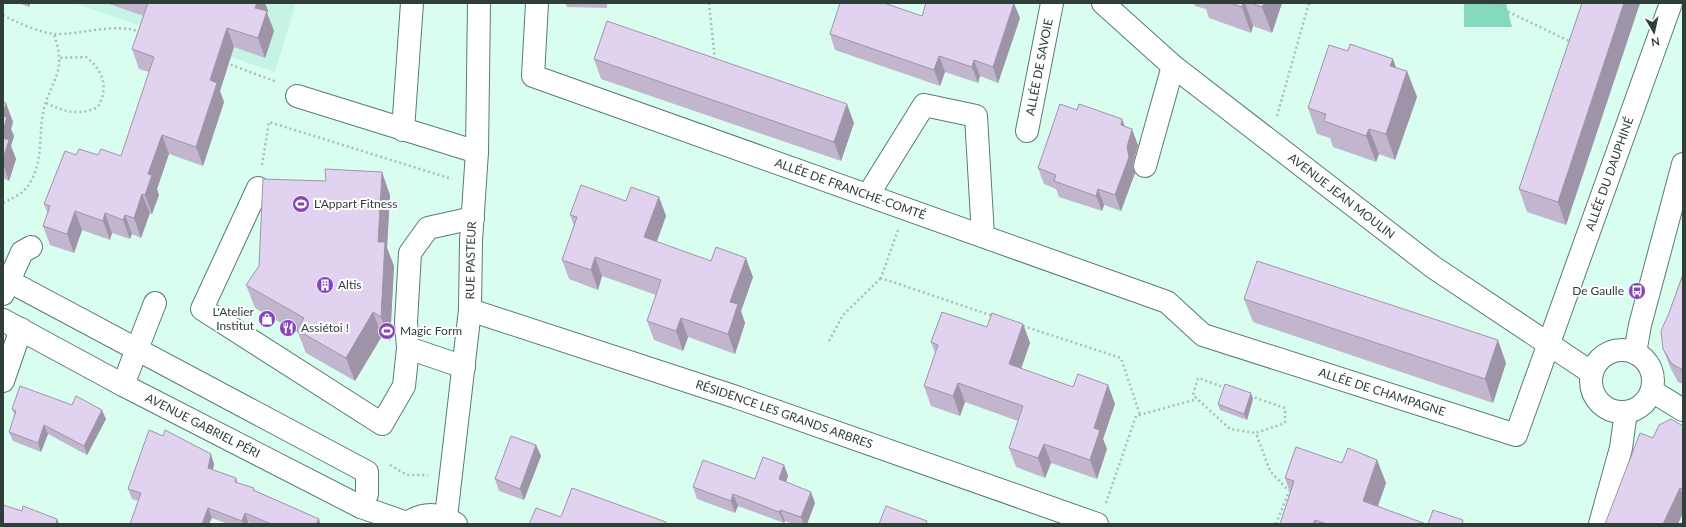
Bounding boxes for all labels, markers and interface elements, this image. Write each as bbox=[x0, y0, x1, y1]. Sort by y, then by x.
north arrow bbox=[1634, 12, 1674, 52]
street label: ALLÉE DE SAVOIE bbox=[1022, 17, 1056, 117]
text: N bbox=[1650, 35, 1661, 49]
street label: ALLÉE DU DAUPHINÉ bbox=[1582, 115, 1637, 233]
street label: AVENUE JEAN MOULIN bbox=[1285, 150, 1398, 242]
street label: ALLÉE DE FRANCHE-COMTÉ bbox=[773, 155, 928, 223]
sports icon: L'Appart Fitness bbox=[291, 194, 311, 214]
place label: L'Appart Fitness bbox=[314, 196, 397, 211]
street label: RUE PASTEUR bbox=[462, 220, 479, 299]
building icon: Altis bbox=[315, 275, 335, 295]
place label: Altis bbox=[338, 277, 362, 292]
bus stop icon: De Gaulle bbox=[1627, 281, 1647, 301]
place label: De Gaulle bbox=[1572, 283, 1624, 298]
place label: L'Atelier Institut bbox=[212, 304, 255, 333]
shop icon: L'Atelier Institut bbox=[257, 309, 277, 329]
restaurant icon: Assiétoi ! bbox=[278, 318, 298, 338]
place label: Assiétoi ! bbox=[301, 320, 349, 335]
sports icon: Magic Form bbox=[377, 321, 397, 341]
place label: Magic Form bbox=[400, 323, 462, 338]
street label: ALLÉE DE CHAMPAGNE bbox=[1317, 364, 1448, 419]
street label: RÉSIDENCE LES GRANDS ARBRES bbox=[694, 376, 875, 452]
street label: AVENUE GABRIEL PÉRI bbox=[143, 390, 263, 461]

